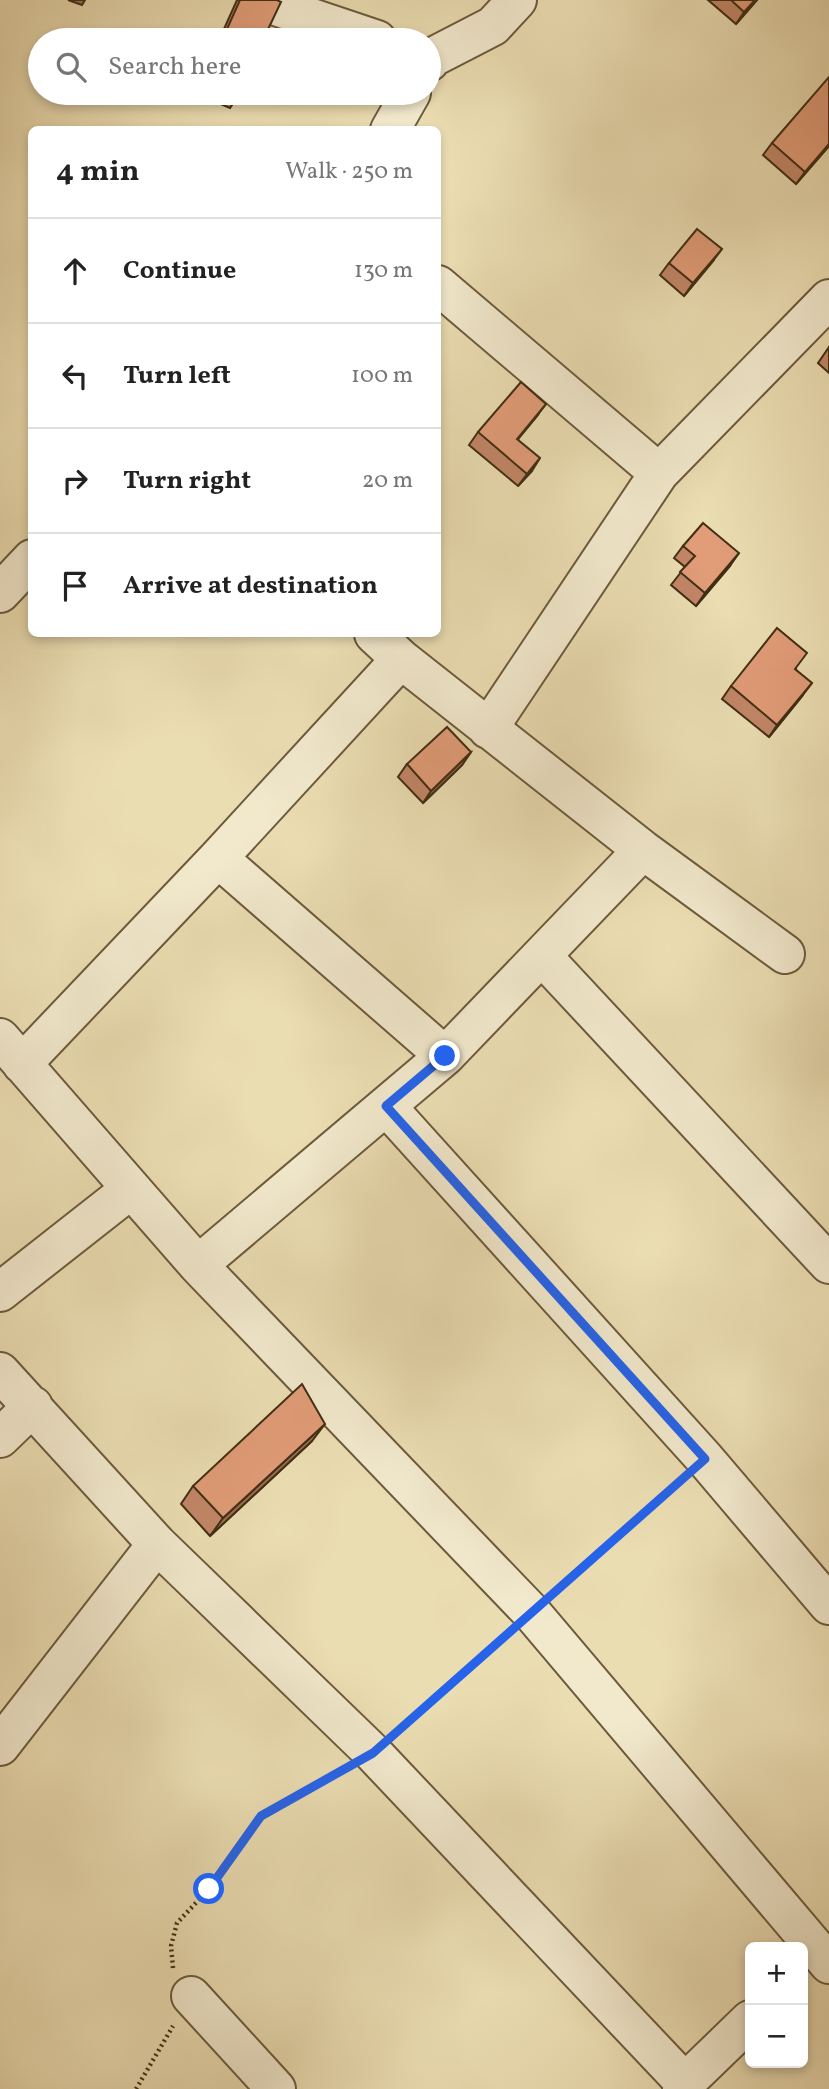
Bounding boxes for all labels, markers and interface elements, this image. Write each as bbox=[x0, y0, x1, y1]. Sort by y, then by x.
search box bbox=[28, 28, 441, 105]
icon: search bbox=[52, 48, 90, 86]
text: Search here bbox=[108, 49, 241, 85]
text: 4 min bbox=[56, 151, 140, 193]
text: Walk · 250 m bbox=[285, 156, 413, 188]
icon: ahead bbox=[56, 252, 94, 290]
text: Continue bbox=[123, 253, 236, 289]
text: 130 m bbox=[354, 255, 413, 287]
icon: left bbox=[56, 357, 94, 395]
text: Turn left bbox=[123, 358, 231, 394]
text: 100 m bbox=[351, 360, 413, 392]
icon: right bbox=[56, 462, 94, 500]
text: Turn right bbox=[123, 463, 251, 499]
text: 20 m bbox=[362, 465, 413, 497]
icon: arrive bbox=[56, 567, 94, 605]
text: Arrive at destination bbox=[123, 568, 378, 604]
route end bbox=[429, 1040, 460, 1071]
route start bbox=[193, 1873, 224, 1904]
map controls bbox=[745, 1942, 808, 2068]
button: + bbox=[745, 1942, 808, 2005]
button: − bbox=[745, 2005, 808, 2068]

